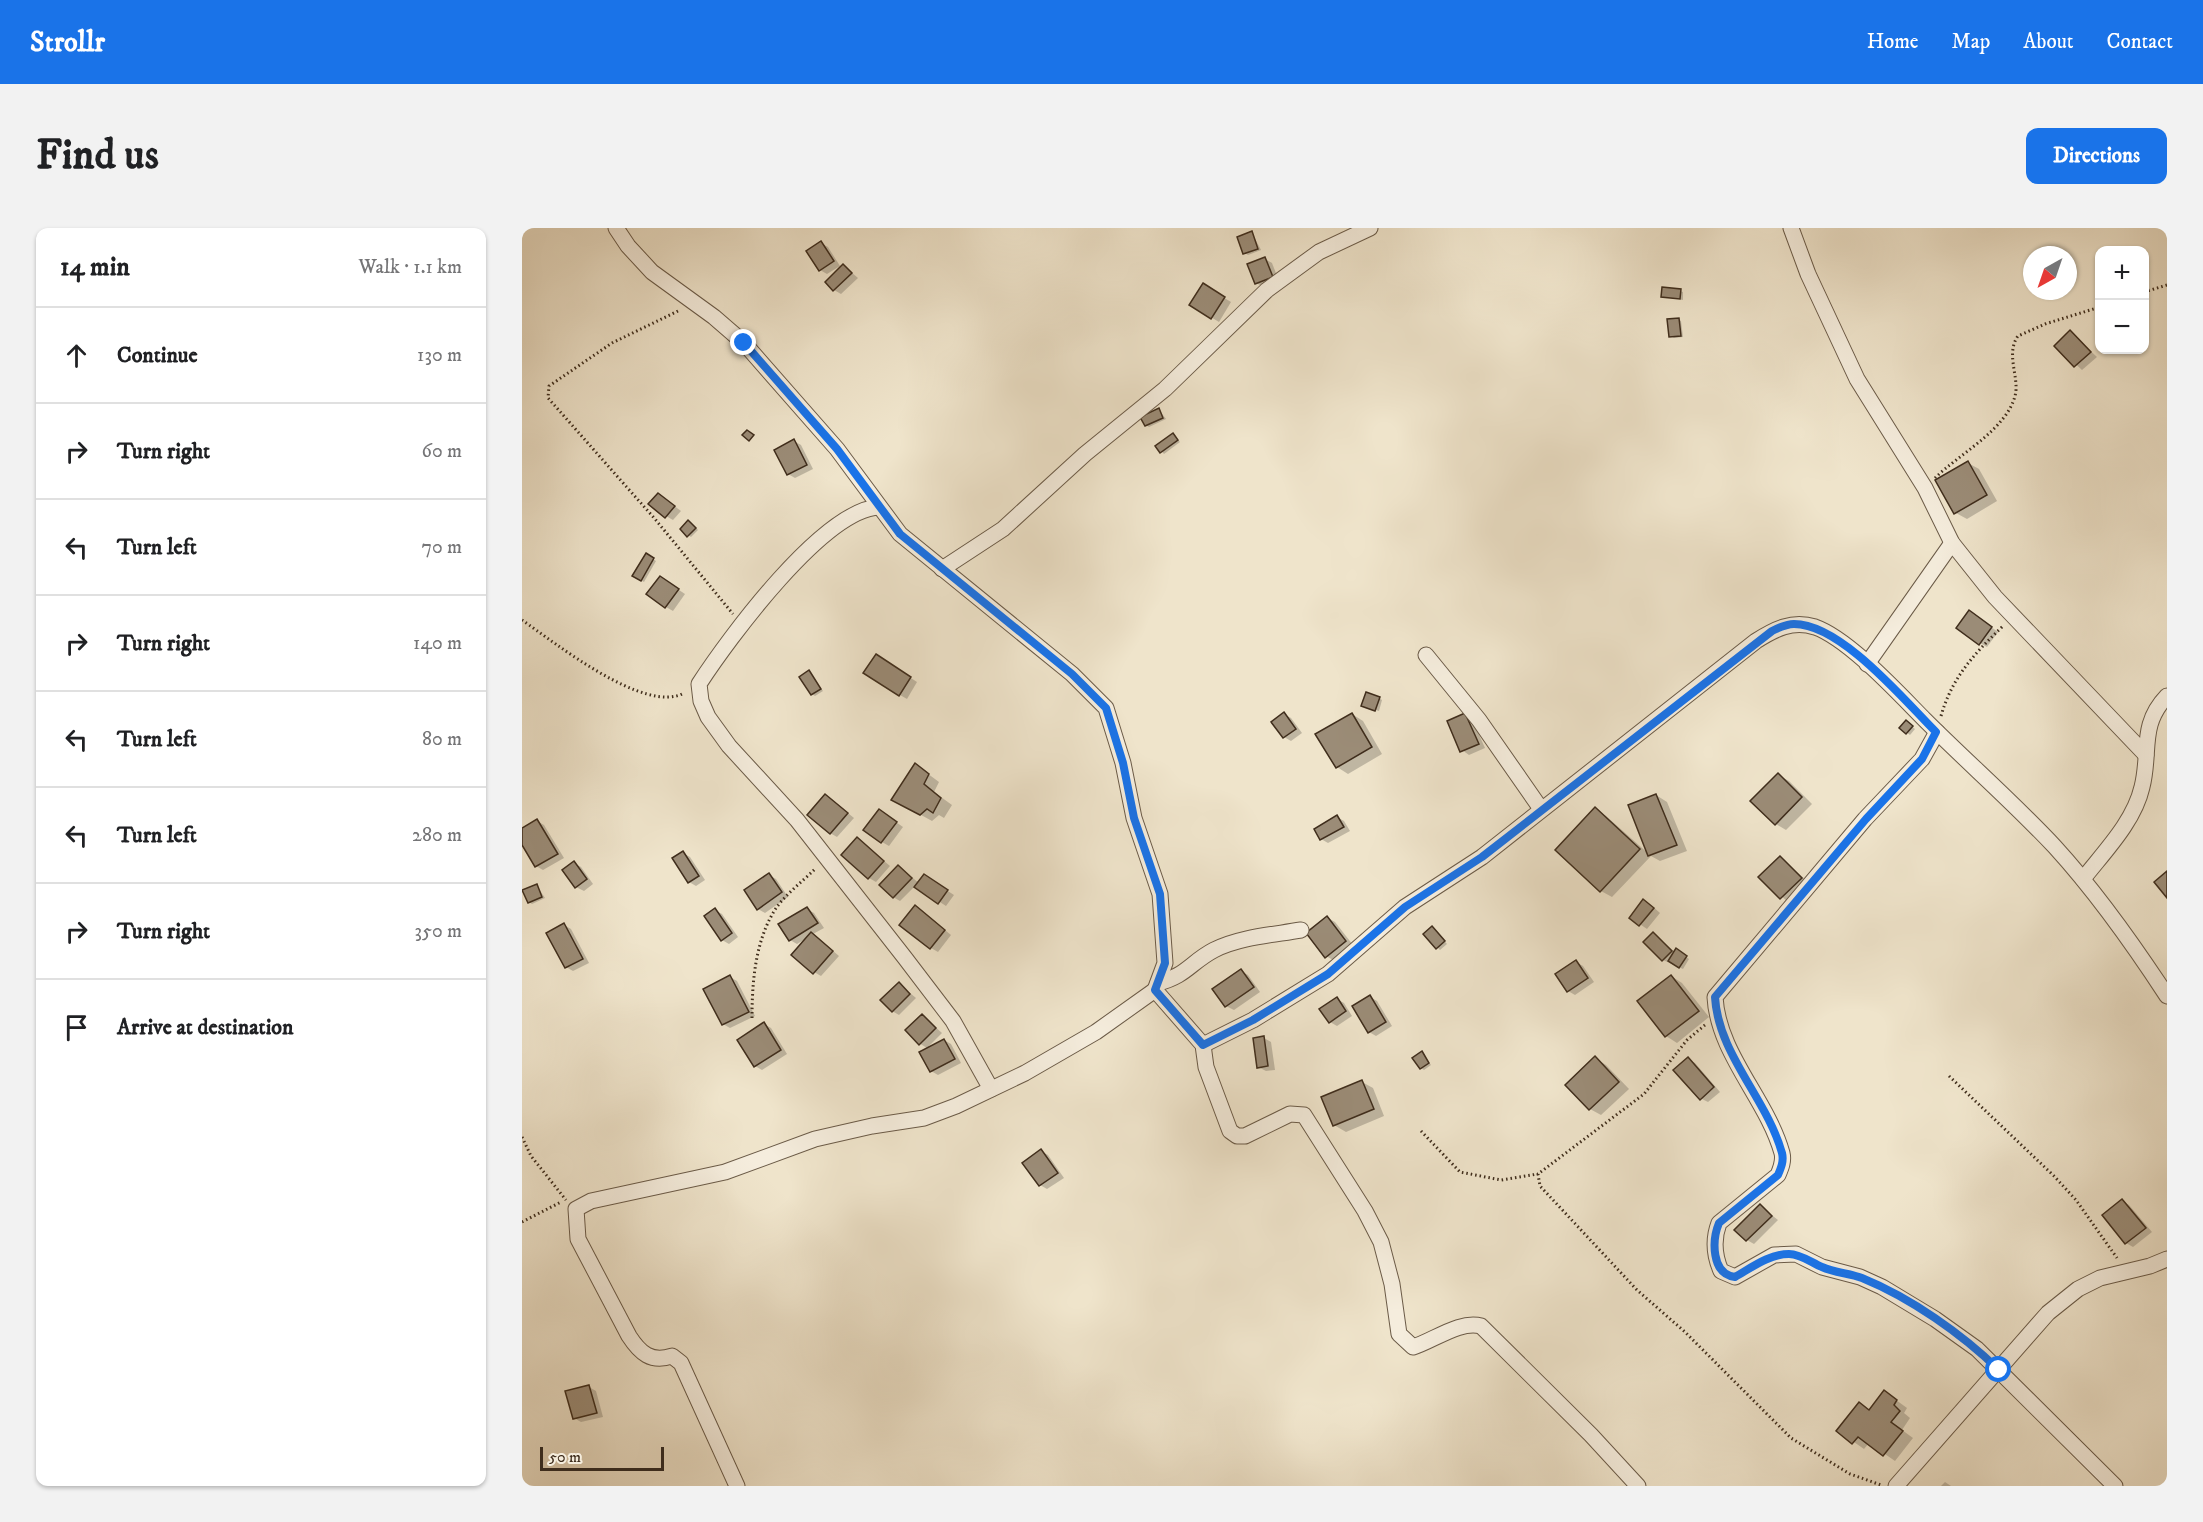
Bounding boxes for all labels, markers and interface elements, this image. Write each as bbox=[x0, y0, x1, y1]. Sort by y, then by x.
text: Strollr bbox=[30, 25, 105, 60]
text: Home bbox=[1867, 29, 1919, 55]
text: Map bbox=[1952, 29, 1990, 55]
text: About bbox=[2023, 29, 2074, 55]
text: Contact bbox=[2107, 29, 2173, 55]
button: Directions bbox=[2026, 128, 2167, 184]
text: Find us bbox=[36, 130, 159, 182]
north arrow bbox=[2023, 246, 2077, 300]
map controls bbox=[2095, 246, 2149, 354]
button: + bbox=[2095, 246, 2149, 300]
text: 14 min bbox=[60, 251, 130, 284]
text: Walk · 1.1 km bbox=[358, 255, 462, 280]
button: − bbox=[2095, 300, 2149, 354]
route end bbox=[730, 329, 756, 355]
icon: ahead bbox=[60, 339, 93, 372]
text: Continue bbox=[117, 342, 198, 369]
text: 130 m bbox=[417, 343, 462, 368]
icon: right bbox=[60, 435, 93, 468]
text: Turn right bbox=[117, 438, 210, 465]
text: 60 m bbox=[422, 439, 462, 464]
icon: left bbox=[60, 531, 93, 564]
text: Turn left bbox=[117, 534, 197, 561]
text: 70 m bbox=[421, 535, 462, 560]
icon: right bbox=[60, 627, 93, 660]
text: Turn right bbox=[117, 630, 210, 657]
text: 140 m bbox=[413, 631, 462, 656]
icon: left bbox=[60, 723, 93, 756]
text: Turn left bbox=[117, 726, 197, 753]
text: 80 m bbox=[422, 727, 462, 752]
icon: left bbox=[60, 819, 93, 852]
text: Turn left bbox=[117, 822, 197, 849]
text: 280 m bbox=[412, 823, 462, 848]
icon: right bbox=[60, 915, 93, 948]
text: Turn right bbox=[117, 918, 210, 945]
text: 350 m bbox=[415, 919, 462, 944]
icon: arrive bbox=[60, 1011, 93, 1044]
text: Arrive at destination bbox=[117, 1014, 294, 1041]
route start bbox=[1985, 1356, 2011, 1382]
scale bar bbox=[540, 1444, 664, 1472]
text: 50 m bbox=[549, 1447, 581, 1467]

